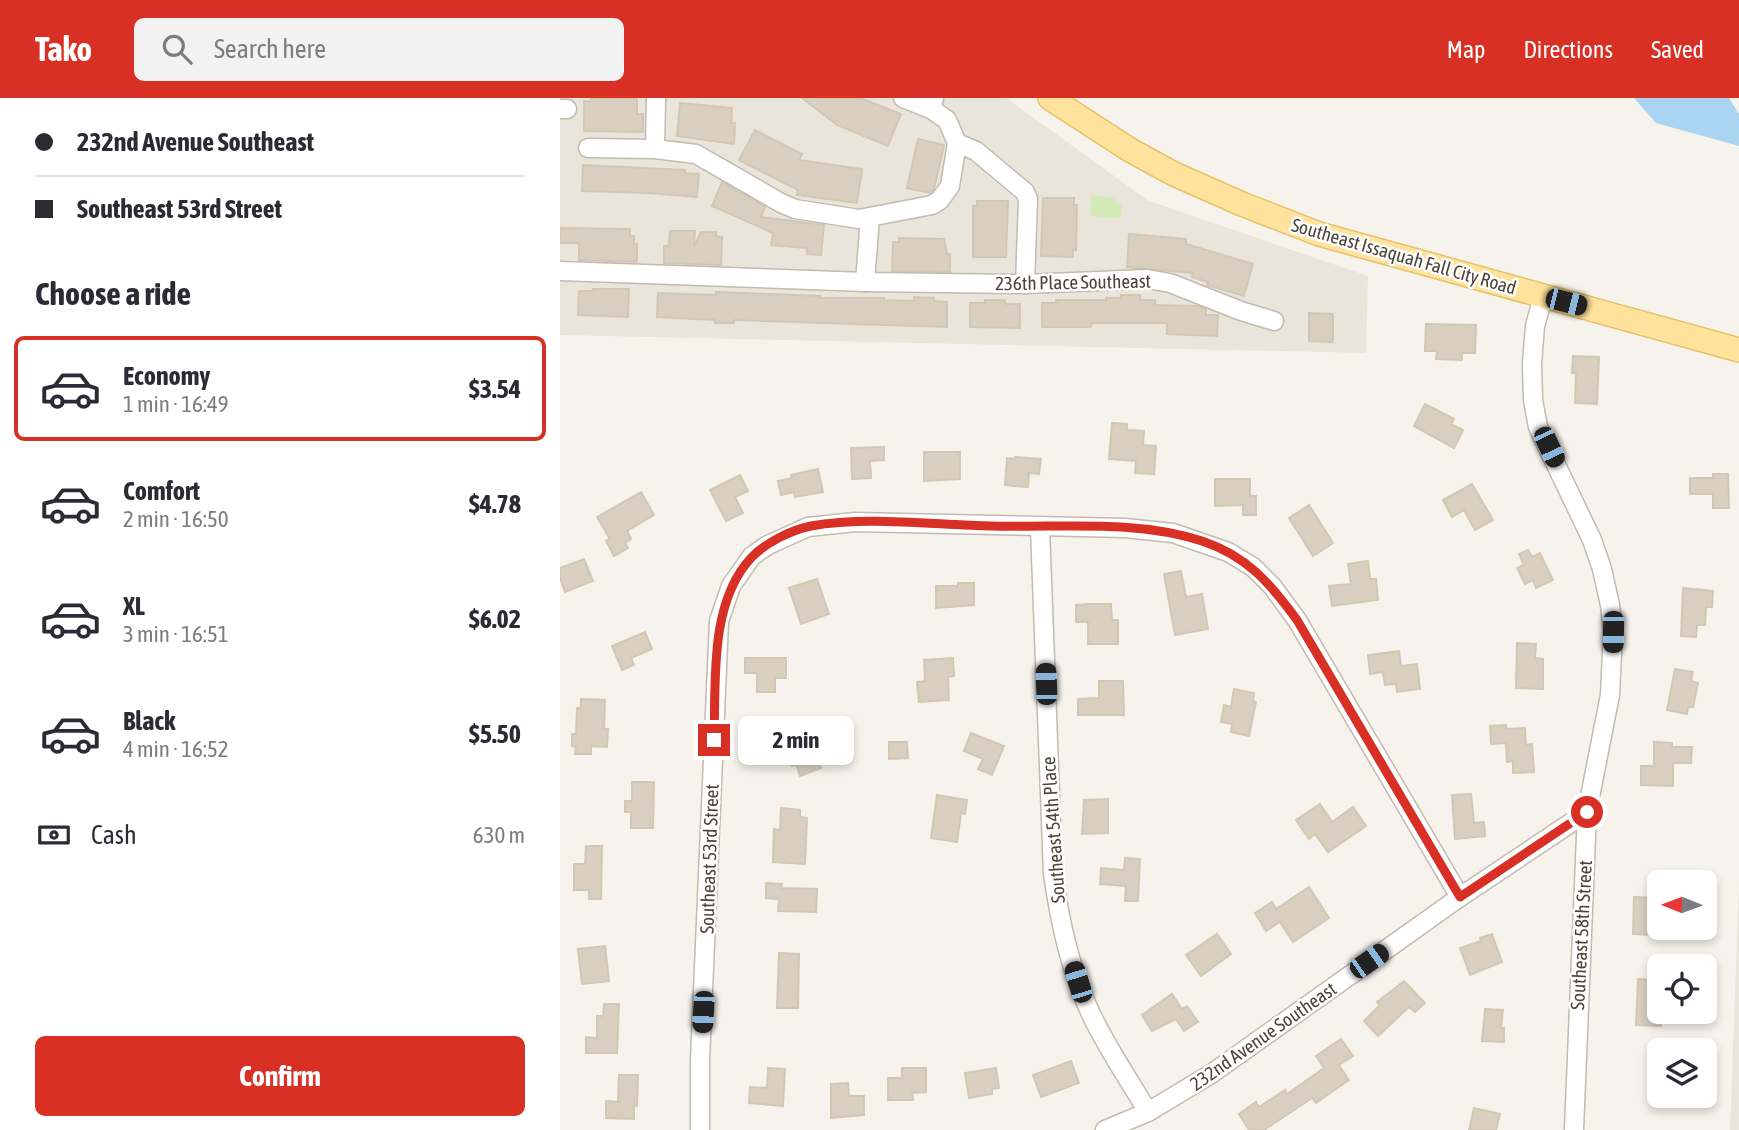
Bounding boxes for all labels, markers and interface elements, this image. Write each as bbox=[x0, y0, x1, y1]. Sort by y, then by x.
search box bbox=[134, 18, 624, 81]
text: Tako bbox=[35, 30, 92, 68]
icon: search bbox=[158, 30, 196, 68]
text: Search here bbox=[214, 34, 326, 64]
text: Map bbox=[1447, 36, 1485, 63]
text: Directions bbox=[1523, 36, 1613, 63]
text: Saved bbox=[1651, 36, 1704, 63]
text: 232nd Avenue Southeast bbox=[77, 127, 314, 157]
text: Southeast 53rd Street bbox=[77, 194, 282, 224]
street label: Southeast Issaquah Fall City Road bbox=[1289, 213, 1519, 299]
street label: 236th Place Southeast bbox=[995, 270, 1151, 294]
text: Choose a ride bbox=[35, 275, 191, 312]
car bbox=[1544, 287, 1589, 317]
icon: car bbox=[39, 357, 102, 420]
text: Economy bbox=[123, 361, 210, 391]
text: $3.54 bbox=[469, 374, 521, 404]
text: 1 min · 16:49 bbox=[123, 391, 229, 417]
car bbox=[1531, 424, 1568, 470]
icon: car bbox=[39, 472, 102, 535]
text: Comfort bbox=[123, 476, 200, 506]
text: $4.78 bbox=[469, 489, 521, 519]
text: 2 min · 16:50 bbox=[123, 506, 229, 532]
icon: car bbox=[39, 587, 102, 650]
text: XL bbox=[123, 591, 145, 621]
text: $6.02 bbox=[469, 604, 521, 634]
car bbox=[1603, 611, 1624, 653]
text: 3 min · 16:51 bbox=[123, 621, 229, 647]
car bbox=[1035, 663, 1058, 705]
icon: car bbox=[39, 702, 102, 765]
text: Black bbox=[123, 706, 175, 736]
callout: 2 min bbox=[738, 716, 854, 764]
text: $5.50 bbox=[469, 719, 521, 749]
route end bbox=[698, 724, 730, 756]
text: 2 min bbox=[773, 727, 819, 753]
text: 4 min · 16:52 bbox=[123, 736, 229, 762]
street label: Southeast 54th Place bbox=[1037, 756, 1069, 904]
street label: Southeast 53rd Street bbox=[695, 784, 723, 934]
route start bbox=[1571, 796, 1603, 828]
icon: cash bbox=[35, 816, 73, 854]
text: Cash bbox=[91, 820, 137, 850]
text: 630 m bbox=[473, 822, 525, 848]
street label: Southeast 58th Street bbox=[1566, 860, 1596, 1010]
north arrow bbox=[1647, 870, 1717, 940]
map controls bbox=[1647, 870, 1717, 1108]
car bbox=[1346, 940, 1393, 982]
button: locate bbox=[1647, 954, 1717, 1024]
car bbox=[1062, 959, 1095, 1005]
street label: 232nd Avenue Southeast bbox=[1186, 977, 1340, 1095]
car bbox=[692, 990, 715, 1034]
button: Confirm bbox=[35, 1036, 525, 1116]
button: layers bbox=[1647, 1038, 1717, 1108]

